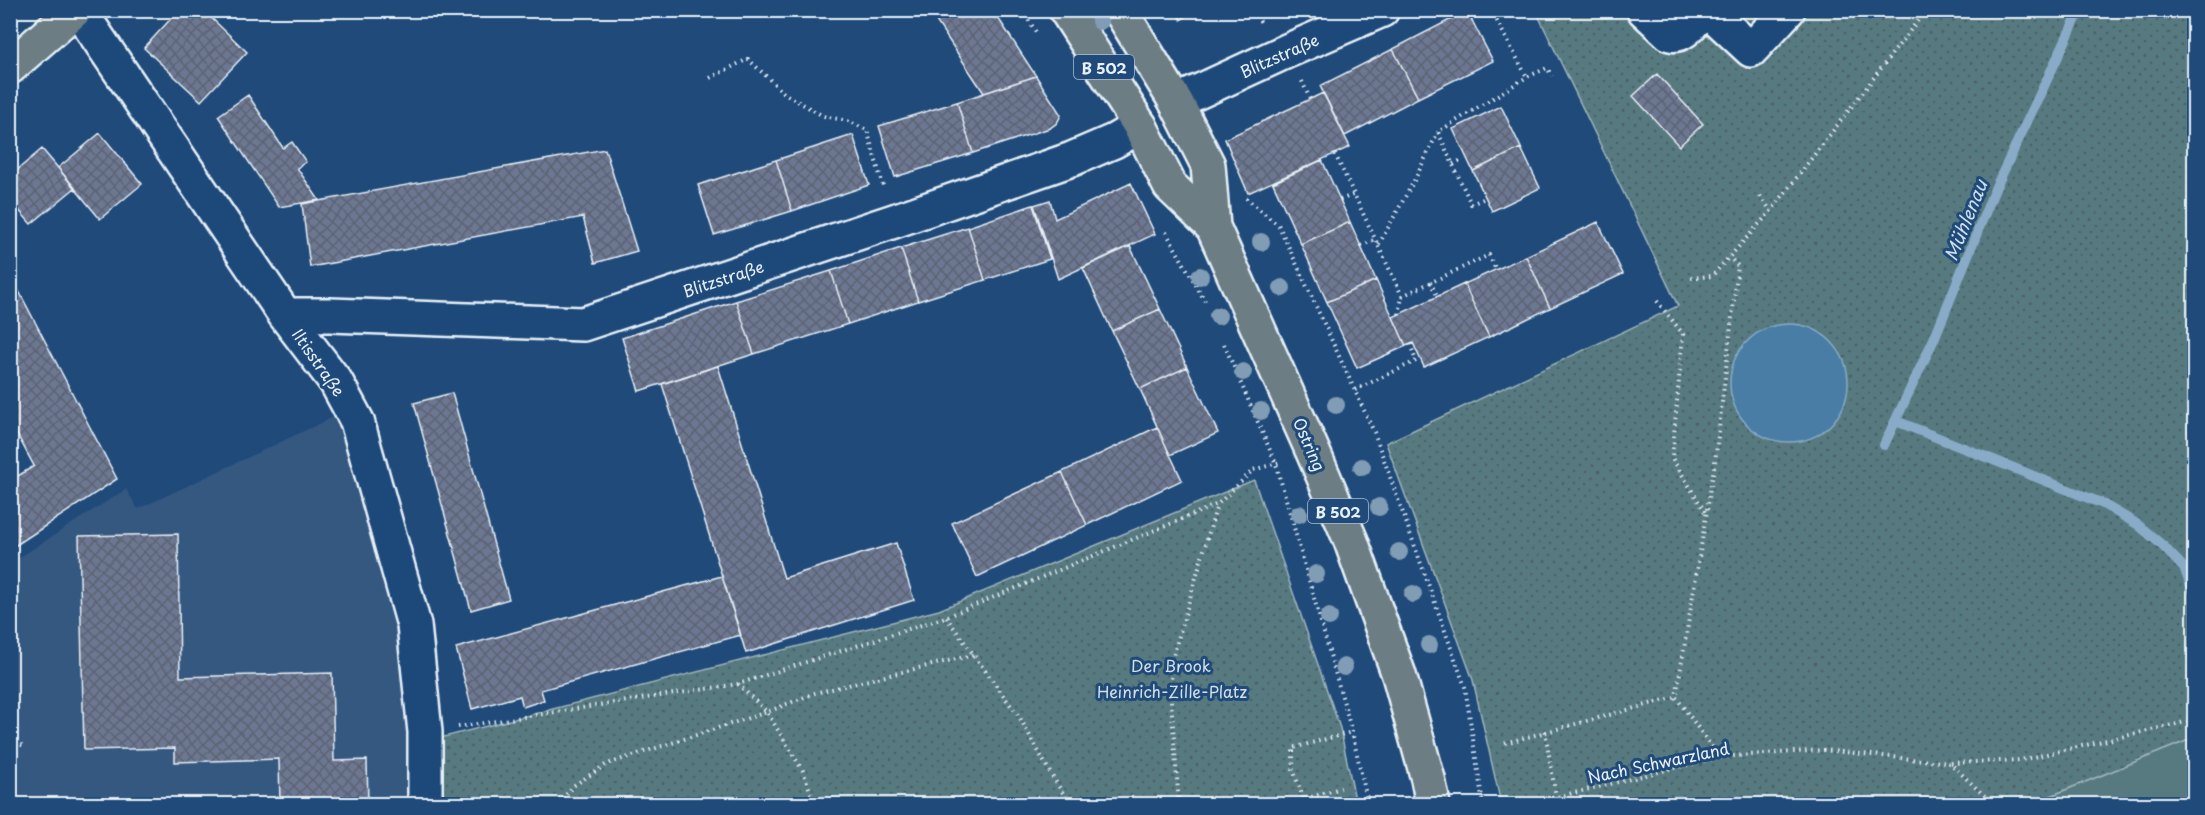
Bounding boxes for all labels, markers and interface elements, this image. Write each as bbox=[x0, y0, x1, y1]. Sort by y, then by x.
street label: Blitzstraße bbox=[1236, 27, 1322, 83]
road number: B 502 bbox=[1074, 55, 1134, 79]
water label: Mühlenau bbox=[1937, 174, 1994, 264]
street label: Blitzstraße bbox=[679, 254, 767, 302]
street label: Iltisstraße bbox=[287, 323, 351, 401]
street label: Ostring bbox=[1288, 413, 1332, 475]
road number: B 502 bbox=[1308, 499, 1368, 523]
park label: Der Brook bbox=[1131, 653, 1211, 677]
park label: Heinrich-Zille-Platz bbox=[1097, 679, 1247, 703]
street label: Nach Schwarzland bbox=[1585, 735, 1731, 789]

